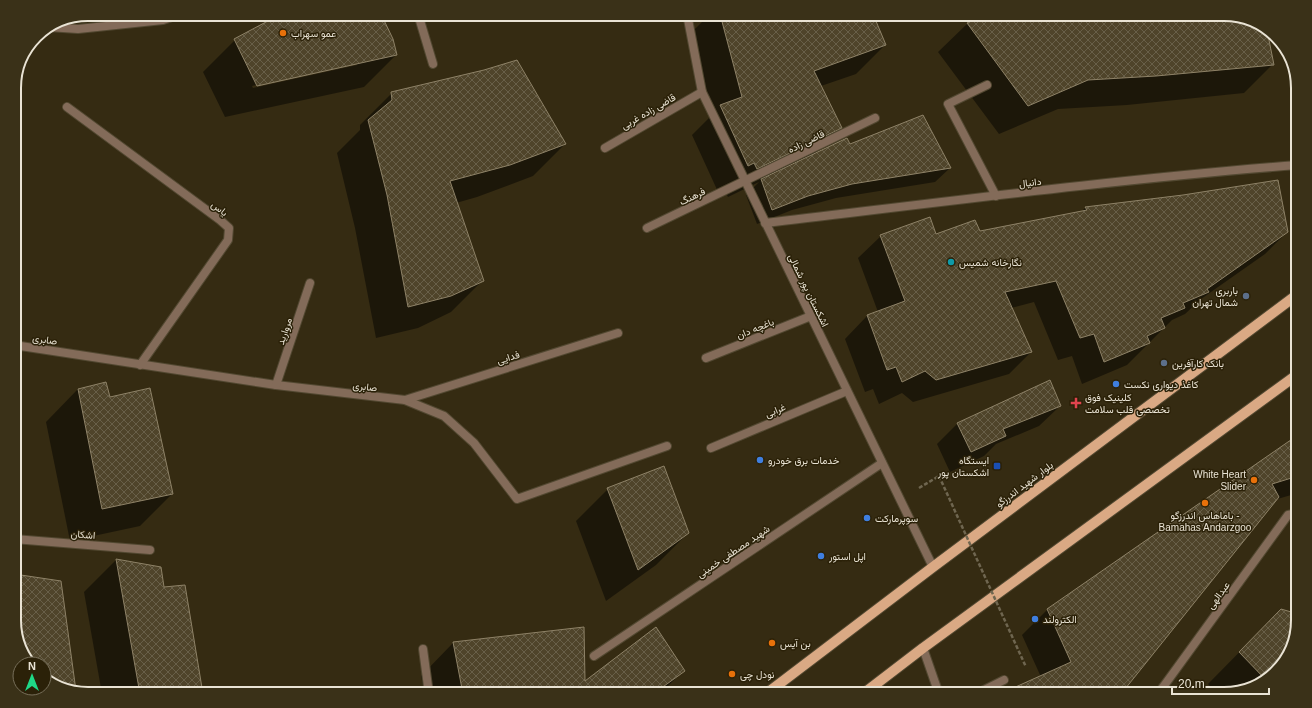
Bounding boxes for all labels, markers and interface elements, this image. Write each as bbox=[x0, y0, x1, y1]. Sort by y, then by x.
marker: عمو سهراب bbox=[278, 28, 288, 38]
place label: عمو سهراب bbox=[291, 28, 336, 40]
street label: قاضی زاده غربی bbox=[619, 91, 678, 132]
street label: قاضی زاده bbox=[786, 128, 827, 156]
street label: دانیال bbox=[1018, 176, 1042, 190]
street label: فرهنگ bbox=[677, 185, 708, 208]
street label: یاس bbox=[209, 199, 230, 219]
street label: اشکستان پور شمالی bbox=[784, 252, 831, 329]
marker: نگارخانه شمیس bbox=[946, 257, 956, 267]
place label: نگارخانه شمیس bbox=[959, 257, 1022, 269]
place label: باربری شمال تهران bbox=[1192, 285, 1238, 309]
marker: باربری شمال تهران bbox=[1241, 291, 1251, 301]
street label: مروارید bbox=[275, 316, 295, 346]
street label: باغچه دان bbox=[735, 316, 776, 343]
street label: صابری bbox=[32, 332, 58, 348]
street label: فدایی bbox=[495, 349, 522, 367]
marker: بانک کارآفرین bbox=[1159, 358, 1169, 368]
place label: بانک کارآفرین bbox=[1172, 358, 1224, 370]
marker: کاغذ دیواری نکست bbox=[1111, 379, 1121, 389]
place label: کاغذ دیواری نکست bbox=[1124, 379, 1199, 391]
street label: صابری bbox=[352, 380, 378, 394]
place label: کلینیک فوق تخصصی قلب سلامت bbox=[1085, 392, 1170, 416]
marker: کلینیک فوق تخصصی قلب سلامت bbox=[1070, 397, 1082, 409]
street label: غرابی bbox=[763, 401, 787, 421]
marker: خدمات برق خودرو bbox=[755, 455, 765, 465]
place label: خدمات برق خودرو bbox=[768, 455, 840, 467]
place label: ایستگاه اشکستان پور bbox=[937, 455, 989, 480]
street label: بلوار شهید اندرزگو bbox=[994, 459, 1056, 510]
marker: ایستگاه اشکستان پور bbox=[992, 461, 1002, 471]
place label: White Heart Slider bbox=[1193, 469, 1247, 492]
marker: White Heart Slider bbox=[1249, 475, 1259, 485]
marker: باماهاس اندرزگو - Bamahas Andarzgoo bbox=[1200, 498, 1210, 508]
place label: باماهاس اندرزگو - Bamahas Andarzgoo bbox=[1159, 510, 1252, 533]
marker: سوپرمارکت bbox=[862, 513, 872, 523]
place label: سوپرمارکت bbox=[875, 513, 918, 526]
street label: شهید مصطفی خمینی bbox=[695, 523, 772, 581]
street label: اشکان bbox=[70, 528, 96, 541]
marker: اپل استور bbox=[816, 551, 826, 561]
place label: اپل استور bbox=[828, 551, 866, 564]
street label: عبدالهی bbox=[1205, 579, 1233, 612]
marker: الکترولند bbox=[1030, 614, 1040, 624]
place label: الکترولند bbox=[1043, 614, 1077, 626]
marker: بن آیس bbox=[767, 638, 777, 648]
place label: بن آیس bbox=[780, 638, 811, 650]
north arrow bbox=[12, 656, 52, 696]
text: N bbox=[28, 660, 36, 672]
marker: نودل چی bbox=[727, 669, 737, 679]
place label: نودل چی bbox=[740, 669, 775, 682]
scale bar bbox=[1172, 670, 1269, 696]
text: 20 m bbox=[1178, 677, 1205, 691]

